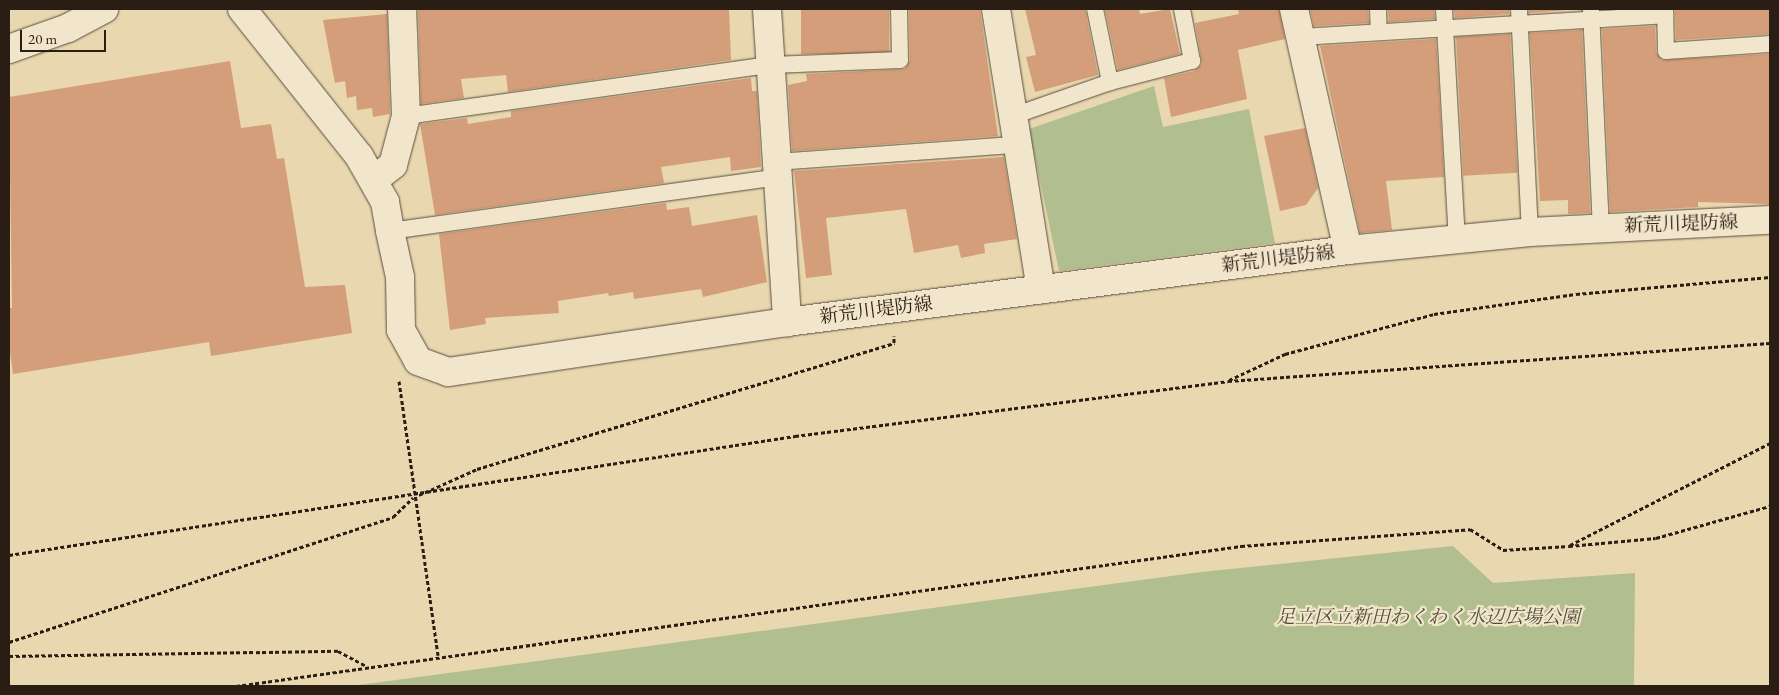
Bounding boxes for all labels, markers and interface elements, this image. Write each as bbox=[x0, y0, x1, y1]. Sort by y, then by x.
scale bar bbox=[22, 20, 109, 52]
text: 20 m bbox=[28, 29, 57, 48]
street label: 新荒川堤防線 bbox=[1624, 211, 1738, 237]
street label: 新荒川堤防線 bbox=[1220, 241, 1336, 277]
street label: 新荒川堤防線 bbox=[818, 292, 934, 328]
park label: 足立区立新田わくわく水辺広場公園 bbox=[1276, 606, 1580, 628]

